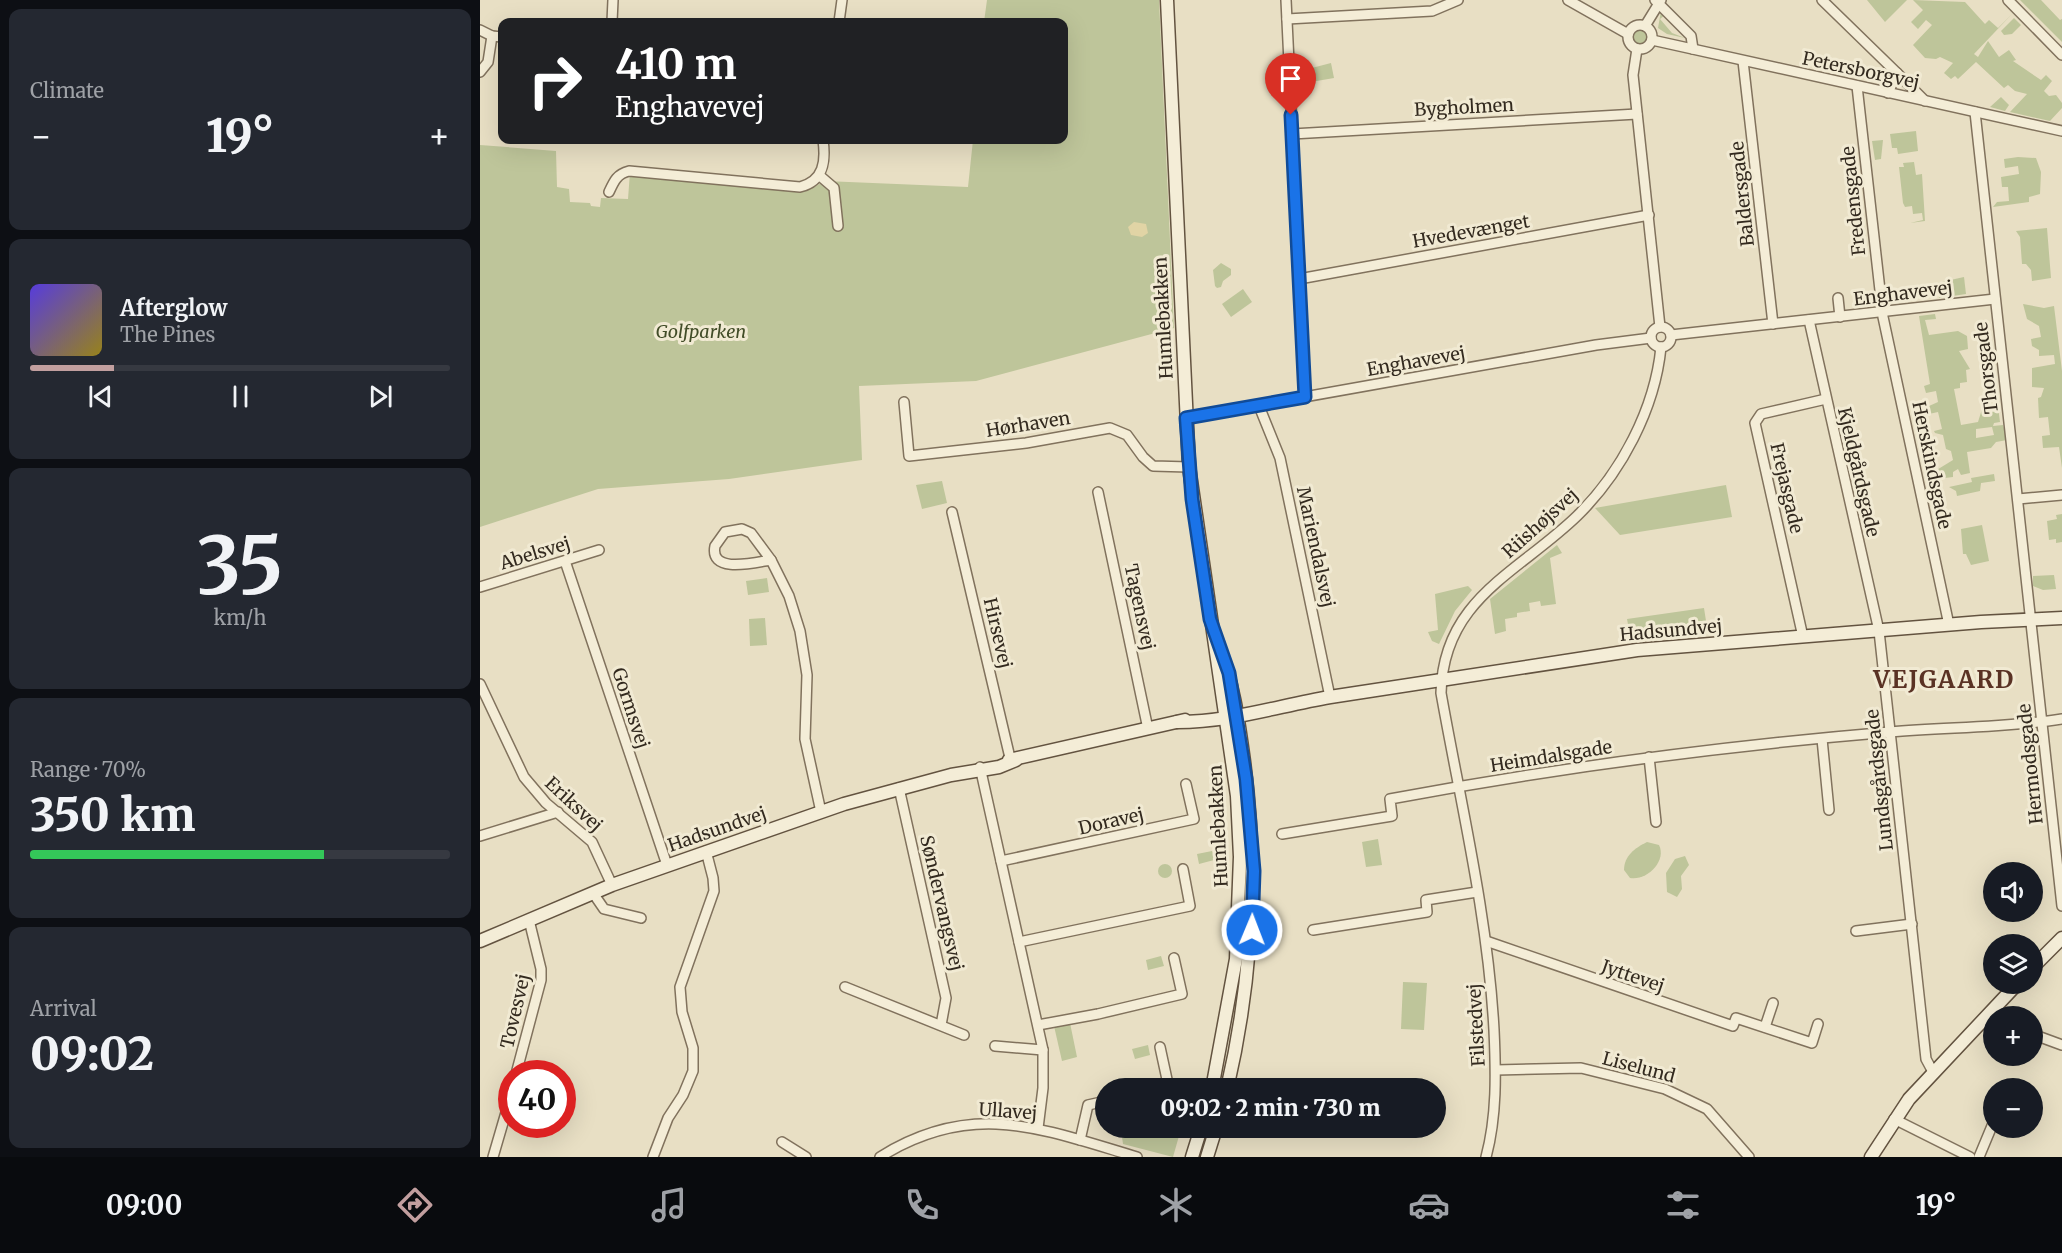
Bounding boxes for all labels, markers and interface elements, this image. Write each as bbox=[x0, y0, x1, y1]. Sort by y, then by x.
text: 410 m bbox=[615, 38, 737, 90]
icon: right bbox=[516, 42, 594, 120]
street label: Petersborgvej bbox=[1800, 46, 1922, 94]
pin bbox=[1265, 53, 1316, 115]
icon: arrive bbox=[1274, 62, 1307, 95]
text: Climate bbox=[30, 78, 104, 103]
text: Enghavevej bbox=[615, 90, 765, 124]
street label: Bygholmen bbox=[1414, 93, 1515, 121]
text: 19° bbox=[206, 108, 274, 164]
text: − bbox=[30, 116, 52, 157]
text: + bbox=[428, 116, 450, 157]
street label: Baldersgade bbox=[1725, 140, 1759, 248]
street label: Fredensgade bbox=[1836, 145, 1870, 257]
street label: Hvedevænget bbox=[1411, 209, 1531, 253]
street label: Humlebakken bbox=[1148, 256, 1178, 380]
street label: Enghavevej bbox=[1852, 276, 1954, 310]
text: Afterglow bbox=[120, 294, 227, 322]
park label: Golfparken bbox=[656, 320, 746, 343]
street label: Thorsgade bbox=[1969, 321, 2003, 415]
text: The Pines bbox=[120, 322, 215, 347]
street label: Enghavevej bbox=[1365, 341, 1467, 381]
icon: previous bbox=[84, 380, 117, 413]
icon: pause bbox=[224, 380, 257, 413]
icon: next bbox=[364, 380, 397, 413]
street label: Herskindsgade bbox=[1907, 399, 1957, 531]
street label: Kjeldgårdsgade bbox=[1833, 405, 1885, 539]
street label: Hørhaven bbox=[984, 406, 1072, 442]
street label: Frejasgade bbox=[1765, 440, 1809, 536]
street label: Riishøjsvej bbox=[1497, 483, 1583, 563]
street label: Mariendalsvej bbox=[1292, 484, 1340, 610]
text: 35 bbox=[197, 517, 283, 615]
street label: Abelsvej bbox=[496, 531, 573, 575]
street label: Tagensvej bbox=[1120, 562, 1160, 652]
street label: Hirsevej bbox=[979, 596, 1017, 670]
text: km/h bbox=[214, 605, 266, 630]
street label: Hadsundvej bbox=[1619, 614, 1723, 646]
district label: VEJGAARD bbox=[1872, 664, 2015, 695]
street label: Gormsvej bbox=[607, 665, 655, 751]
street label: Hermodsgade bbox=[2012, 703, 2048, 825]
street label: Lundsgårdsgade bbox=[1860, 708, 1898, 852]
street label: Heimdalsgade bbox=[1488, 735, 1614, 777]
text: Range · 70% bbox=[30, 757, 146, 782]
street label: Humlebakken bbox=[1203, 764, 1233, 888]
street label: Eriksvej bbox=[540, 772, 608, 836]
text: 350 km bbox=[30, 787, 195, 843]
street label: Hadsundvej bbox=[665, 801, 769, 857]
street label: Doravej bbox=[1076, 802, 1146, 840]
street label: Søndervangsvej bbox=[915, 833, 969, 973]
map controls bbox=[1983, 862, 2043, 1138]
button: sound bbox=[1983, 862, 2043, 922]
position arrow bbox=[1220, 898, 1284, 962]
button: layers bbox=[1983, 934, 2043, 994]
street label: Jyttevej bbox=[1598, 954, 1668, 997]
street label: Tovesvej bbox=[495, 971, 535, 1051]
street label: Filstedvej bbox=[1462, 983, 1490, 1067]
text: Arrival bbox=[30, 996, 97, 1021]
button: + bbox=[1983, 1006, 2043, 1066]
text: 09:02 bbox=[30, 1026, 154, 1082]
street label: Liselund bbox=[1600, 1046, 1678, 1088]
speed limit sign: 40 bbox=[498, 1060, 576, 1138]
button: − bbox=[1983, 1078, 2043, 1138]
text: 09:02 · 2 min · 730 m bbox=[1161, 1094, 1380, 1122]
street label: Ullavej bbox=[978, 1097, 1038, 1125]
icon: directions bbox=[394, 1184, 436, 1226]
icon: music bbox=[648, 1184, 690, 1226]
icon: phone bbox=[901, 1184, 943, 1226]
icon: climate bbox=[1155, 1184, 1197, 1226]
icon: car bbox=[1408, 1184, 1450, 1226]
icon: filters bbox=[1662, 1184, 1704, 1226]
text: 09:00 bbox=[106, 1188, 182, 1222]
text: 19° bbox=[1916, 1188, 1956, 1222]

